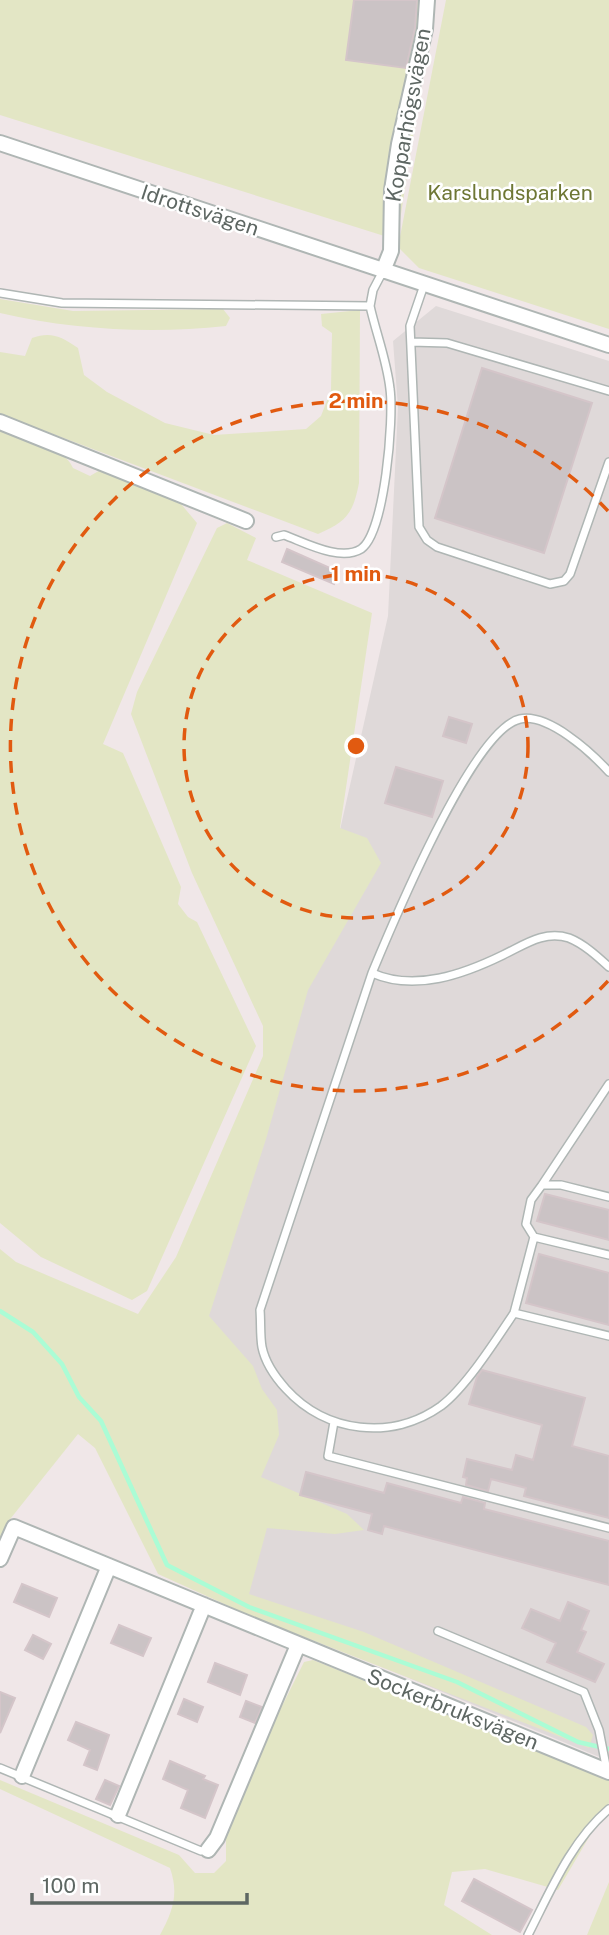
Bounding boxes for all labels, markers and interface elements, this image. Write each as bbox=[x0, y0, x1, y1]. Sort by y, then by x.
street label: Kopparhögsvägen bbox=[380, 26, 436, 204]
street label: Idrottsvägen bbox=[138, 179, 262, 241]
park label: Karslundsparken bbox=[427, 180, 593, 205]
text: 2 min bbox=[328, 388, 384, 413]
text: 1 min bbox=[331, 561, 381, 586]
centre of rings bbox=[344, 734, 368, 758]
street label: Sockerbruksvägen bbox=[364, 1663, 542, 1755]
scale bar bbox=[32, 1862, 247, 1906]
text: 100 m bbox=[42, 1873, 99, 1898]

